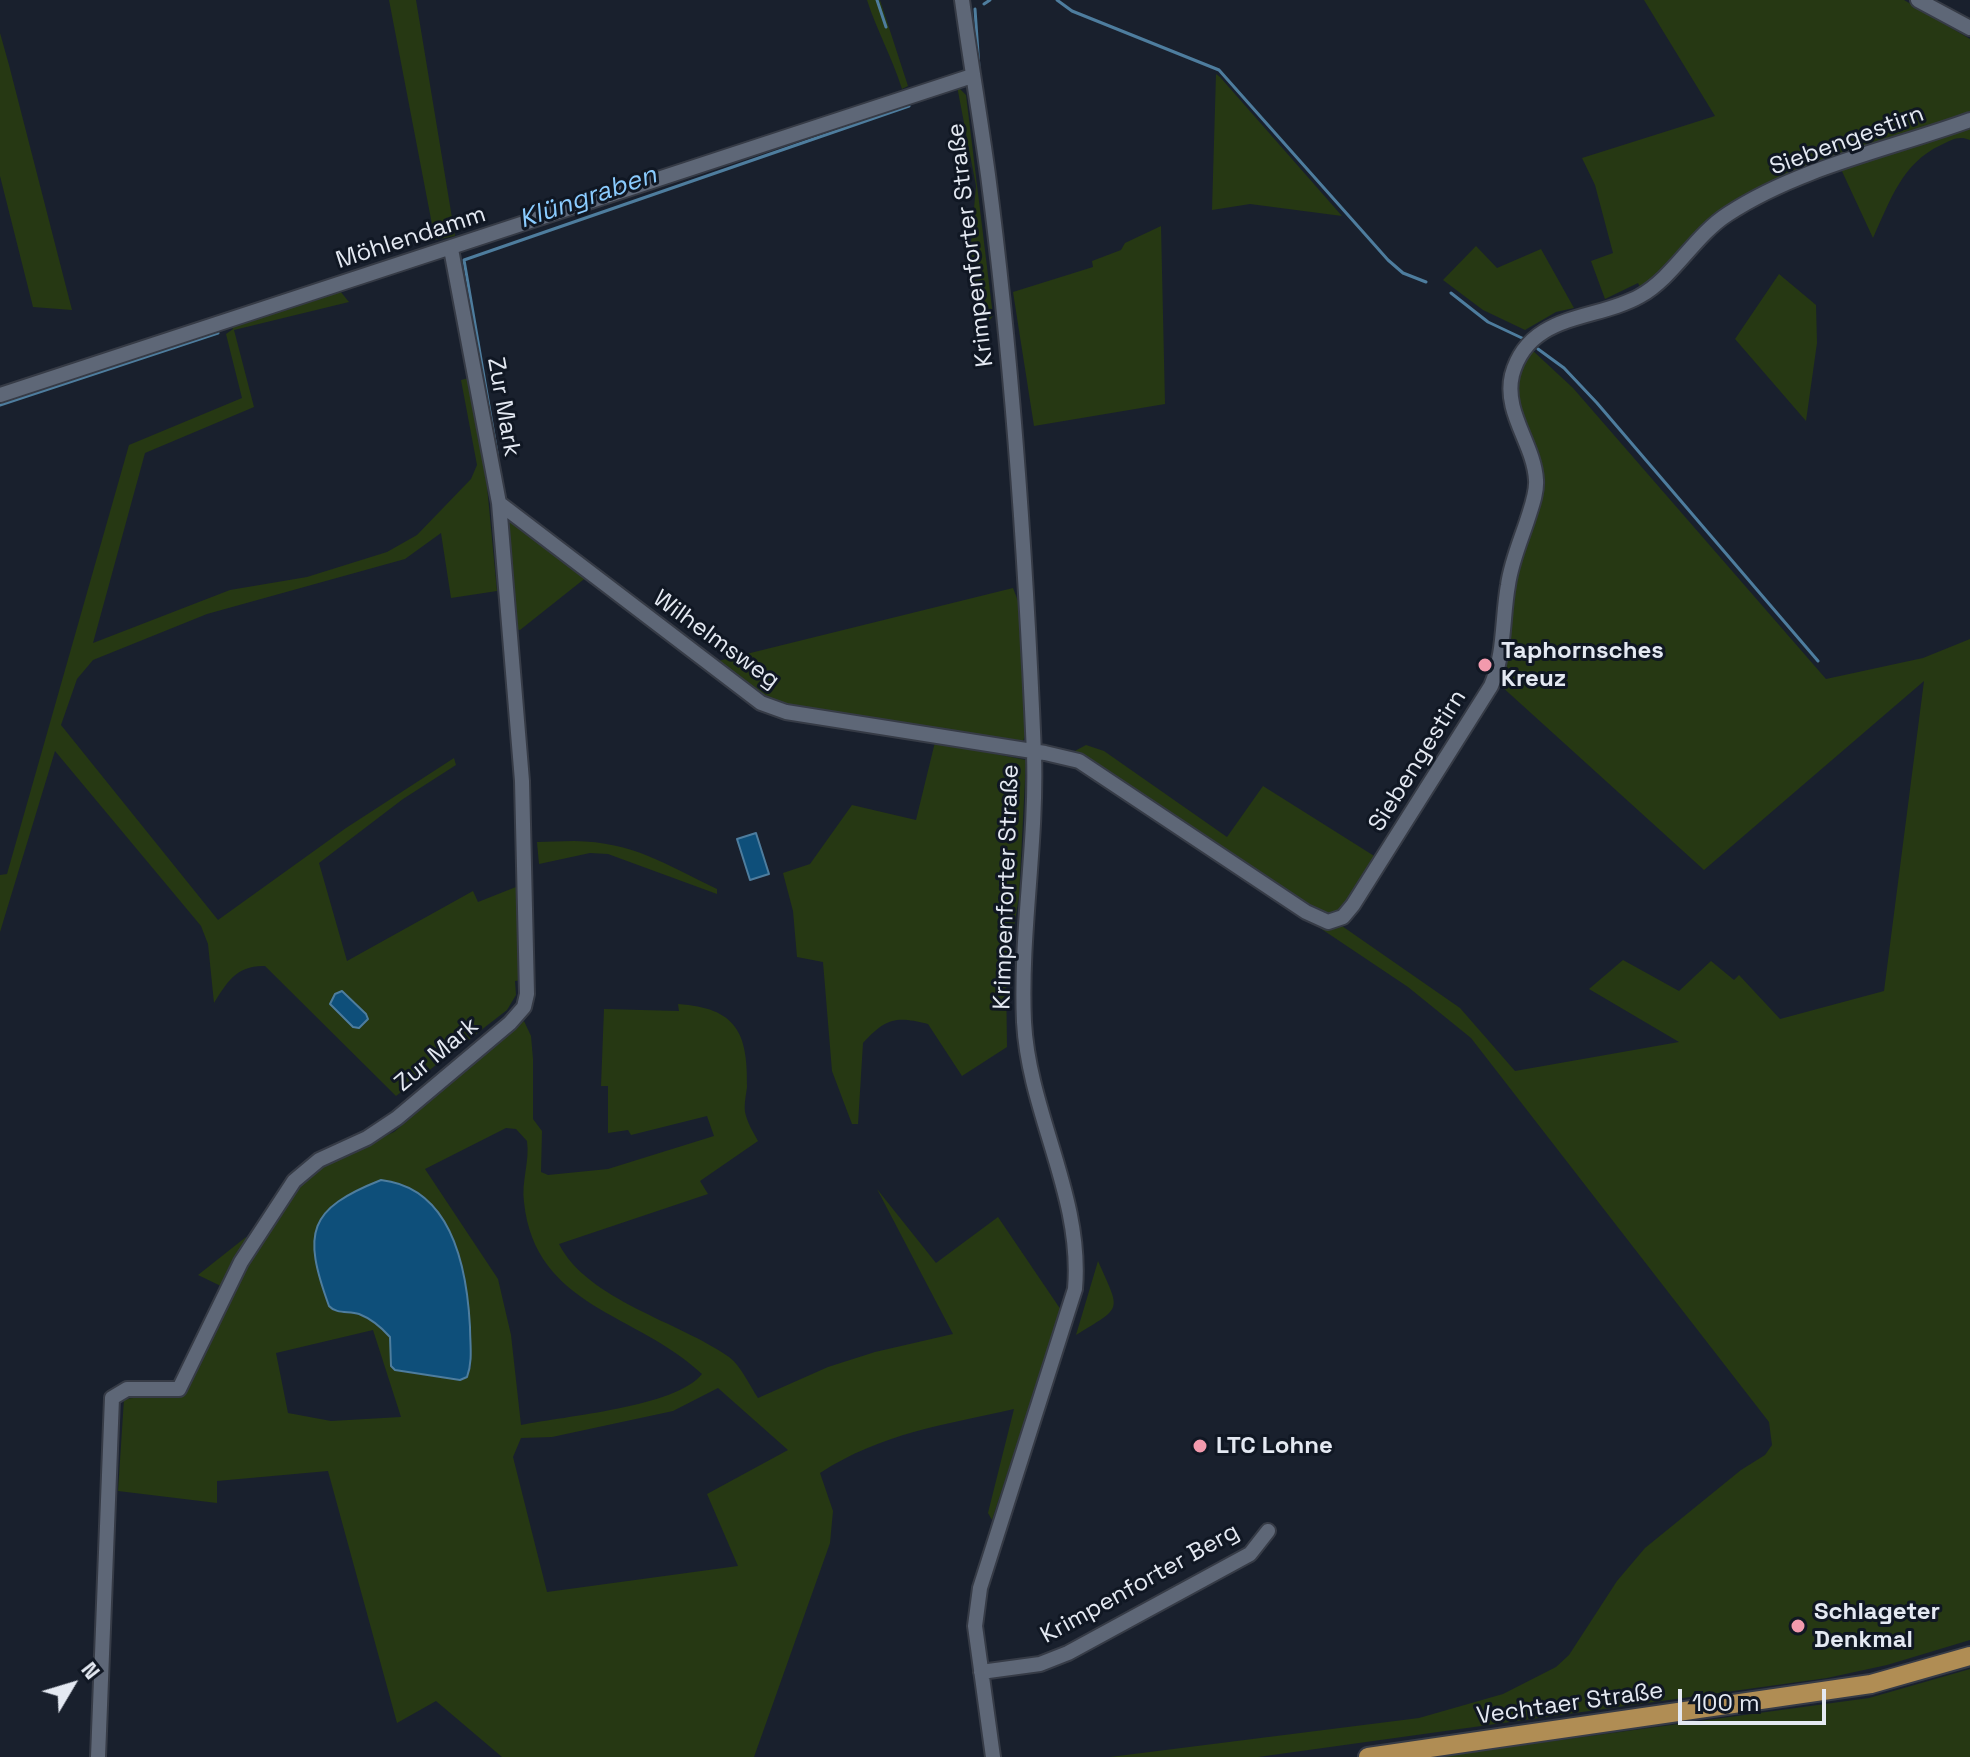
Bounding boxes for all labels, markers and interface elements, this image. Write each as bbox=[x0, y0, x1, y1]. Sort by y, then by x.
street label: Siebengestirn bbox=[1766, 100, 1928, 182]
street label: Krimpenforter Straße bbox=[942, 121, 1000, 369]
water label: Klüngraben bbox=[515, 160, 661, 236]
street label: Möhlendamm bbox=[333, 200, 489, 276]
street label: Zur Mark bbox=[480, 355, 526, 459]
street label: Wilhelmsweg bbox=[647, 584, 785, 696]
place label: Taphornsches Kreuz bbox=[1501, 637, 1664, 693]
marker: Taphornsches Kreuz bbox=[1476, 656, 1494, 674]
street label: Siebengestirn bbox=[1363, 685, 1473, 837]
street label: Krimpenforter Straße bbox=[988, 764, 1026, 1010]
street label: Zur Mark bbox=[389, 1012, 485, 1098]
place label: LTC Lohne bbox=[1216, 1432, 1333, 1460]
marker: LTC Lohne bbox=[1191, 1437, 1209, 1455]
street label: Krimpenforter Berg bbox=[1036, 1518, 1244, 1650]
place label: Schlageter Denkmal bbox=[1814, 1598, 1940, 1654]
marker: Schlageter Denkmal bbox=[1789, 1617, 1807, 1635]
north arrow bbox=[32, 1645, 112, 1725]
text: N bbox=[75, 1656, 106, 1685]
scale bar bbox=[1682, 1673, 1830, 1723]
street label: Vechtaer Straße bbox=[1475, 1677, 1665, 1731]
text: 100 m bbox=[1692, 1687, 1760, 1718]

